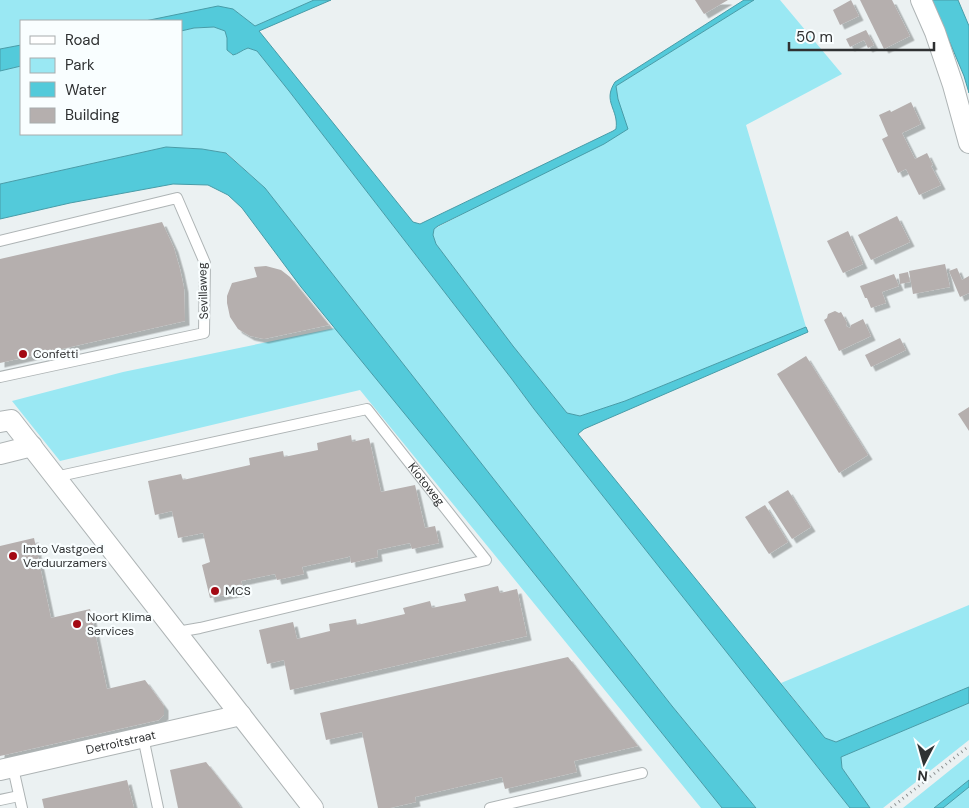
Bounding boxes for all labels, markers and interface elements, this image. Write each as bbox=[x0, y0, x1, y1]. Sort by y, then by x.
legend bbox=[20, 20, 182, 135]
scale bar bbox=[789, 20, 934, 52]
text: 50 m bbox=[796, 27, 833, 47]
text: Road bbox=[65, 30, 100, 50]
text: Park bbox=[65, 55, 95, 75]
text: Water bbox=[65, 80, 107, 100]
text: Building bbox=[65, 105, 120, 125]
street label: Sevillaweg bbox=[194, 262, 212, 320]
place label: Confetti bbox=[33, 346, 78, 362]
marker: Confetti bbox=[17, 348, 29, 360]
street label: Kiotoweg bbox=[404, 459, 448, 509]
place label: Imto Vastgoed Verduurzamers bbox=[23, 541, 107, 571]
marker: Imto Vastgoed Verduurzamers bbox=[7, 550, 19, 562]
place label: MCS bbox=[225, 583, 251, 599]
marker: MCS bbox=[209, 585, 221, 597]
place label: Noort Klima Services bbox=[87, 609, 152, 639]
marker: Noort Klima Services bbox=[71, 618, 83, 630]
street label: Detroitstraat bbox=[84, 727, 158, 758]
north arrow bbox=[899, 738, 949, 788]
text: N bbox=[917, 766, 929, 785]

